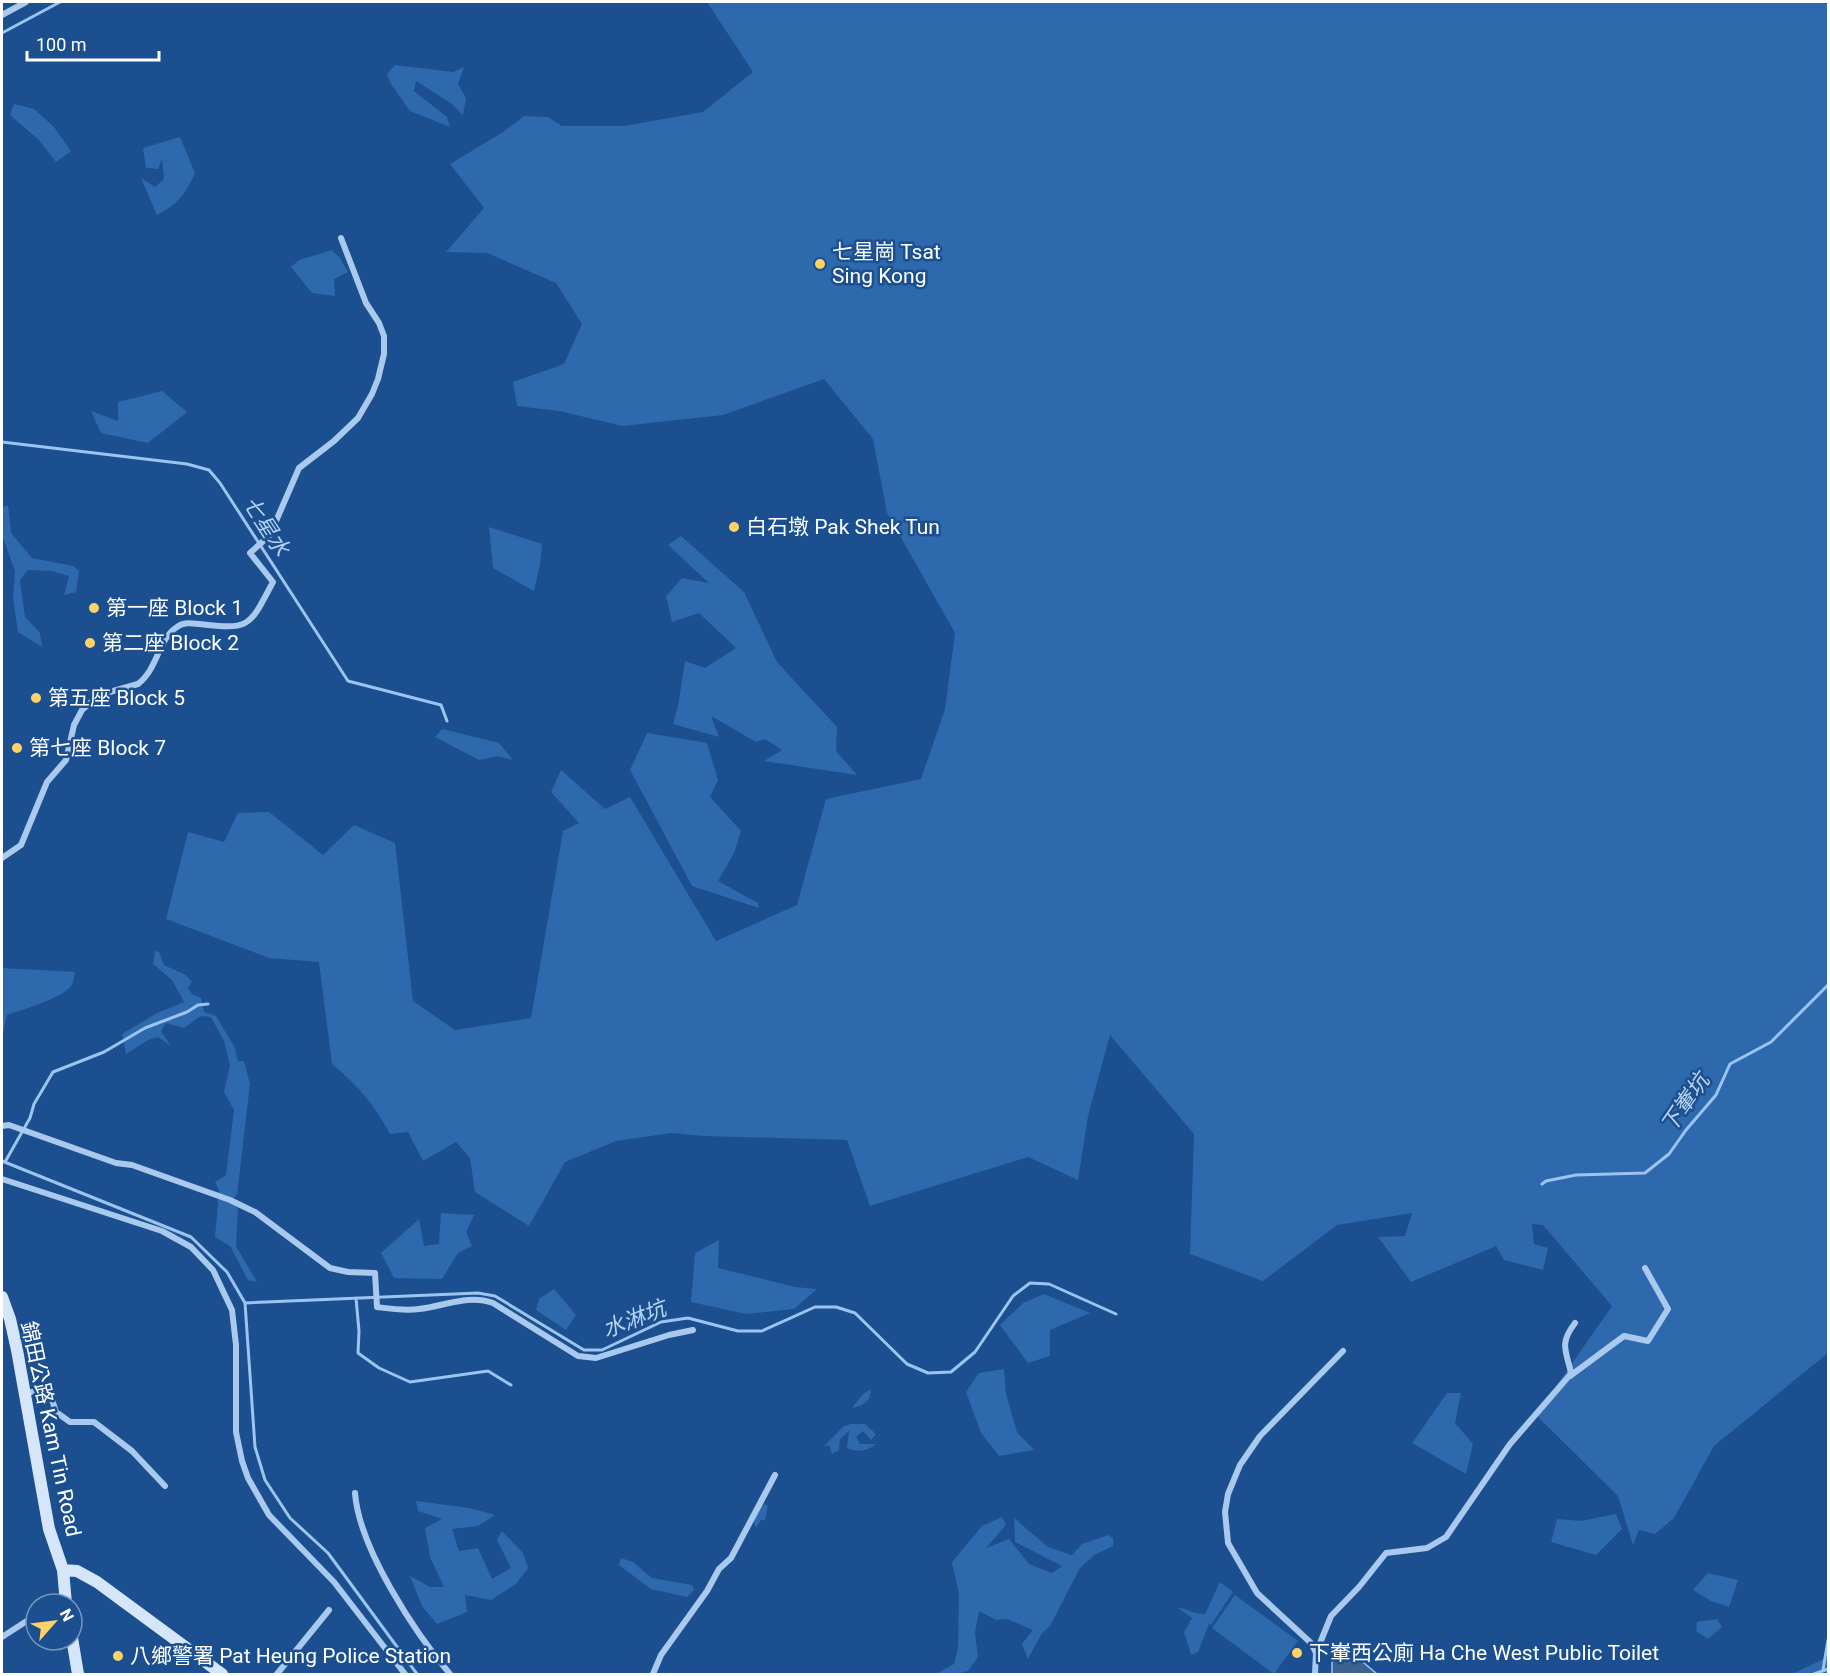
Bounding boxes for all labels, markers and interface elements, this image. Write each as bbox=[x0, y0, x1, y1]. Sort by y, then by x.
scale bar bbox=[27, 24, 159, 62]
text: 100 m bbox=[36, 34, 87, 55]
place label: 七星崗 Tsat Sing Kong bbox=[832, 240, 941, 288]
marker: 七星崗 Tsat Sing Kong bbox=[813, 257, 827, 271]
water label: 七星水 bbox=[238, 492, 295, 561]
place label: 白石墩 Pak Shek Tun bbox=[746, 515, 940, 539]
marker: 白石墩 Pak Shek Tun bbox=[727, 520, 741, 534]
place label: 第一座 Block 1 bbox=[106, 596, 243, 620]
marker: 第一座 Block 1 bbox=[87, 601, 101, 615]
place label: 第二座 Block 2 bbox=[102, 631, 239, 655]
marker: 第二座 Block 2 bbox=[83, 636, 97, 650]
place label: 第五座 Block 5 bbox=[48, 686, 185, 710]
marker: 第五座 Block 5 bbox=[29, 691, 43, 705]
place label: 第七座 Block 7 bbox=[29, 736, 166, 760]
marker: 第七座 Block 7 bbox=[10, 741, 24, 755]
water label: 下輋坑 bbox=[1656, 1066, 1716, 1137]
water label: 水淋坑 bbox=[599, 1294, 672, 1342]
street label: 錦田公路 Kam Tin Road bbox=[16, 1319, 86, 1539]
north arrow bbox=[24, 1592, 84, 1652]
text: N bbox=[56, 1606, 78, 1625]
place label: 下輋西公廁 Ha Che West Public Toilet bbox=[1309, 1641, 1659, 1665]
place label: 八鄉警署 Pat Heung Police Station bbox=[130, 1644, 451, 1668]
marker: 下輋西公廁 Ha Che West Public Toilet bbox=[1290, 1646, 1304, 1660]
marker: 八鄉警署 Pat Heung Police Station bbox=[111, 1649, 125, 1663]

